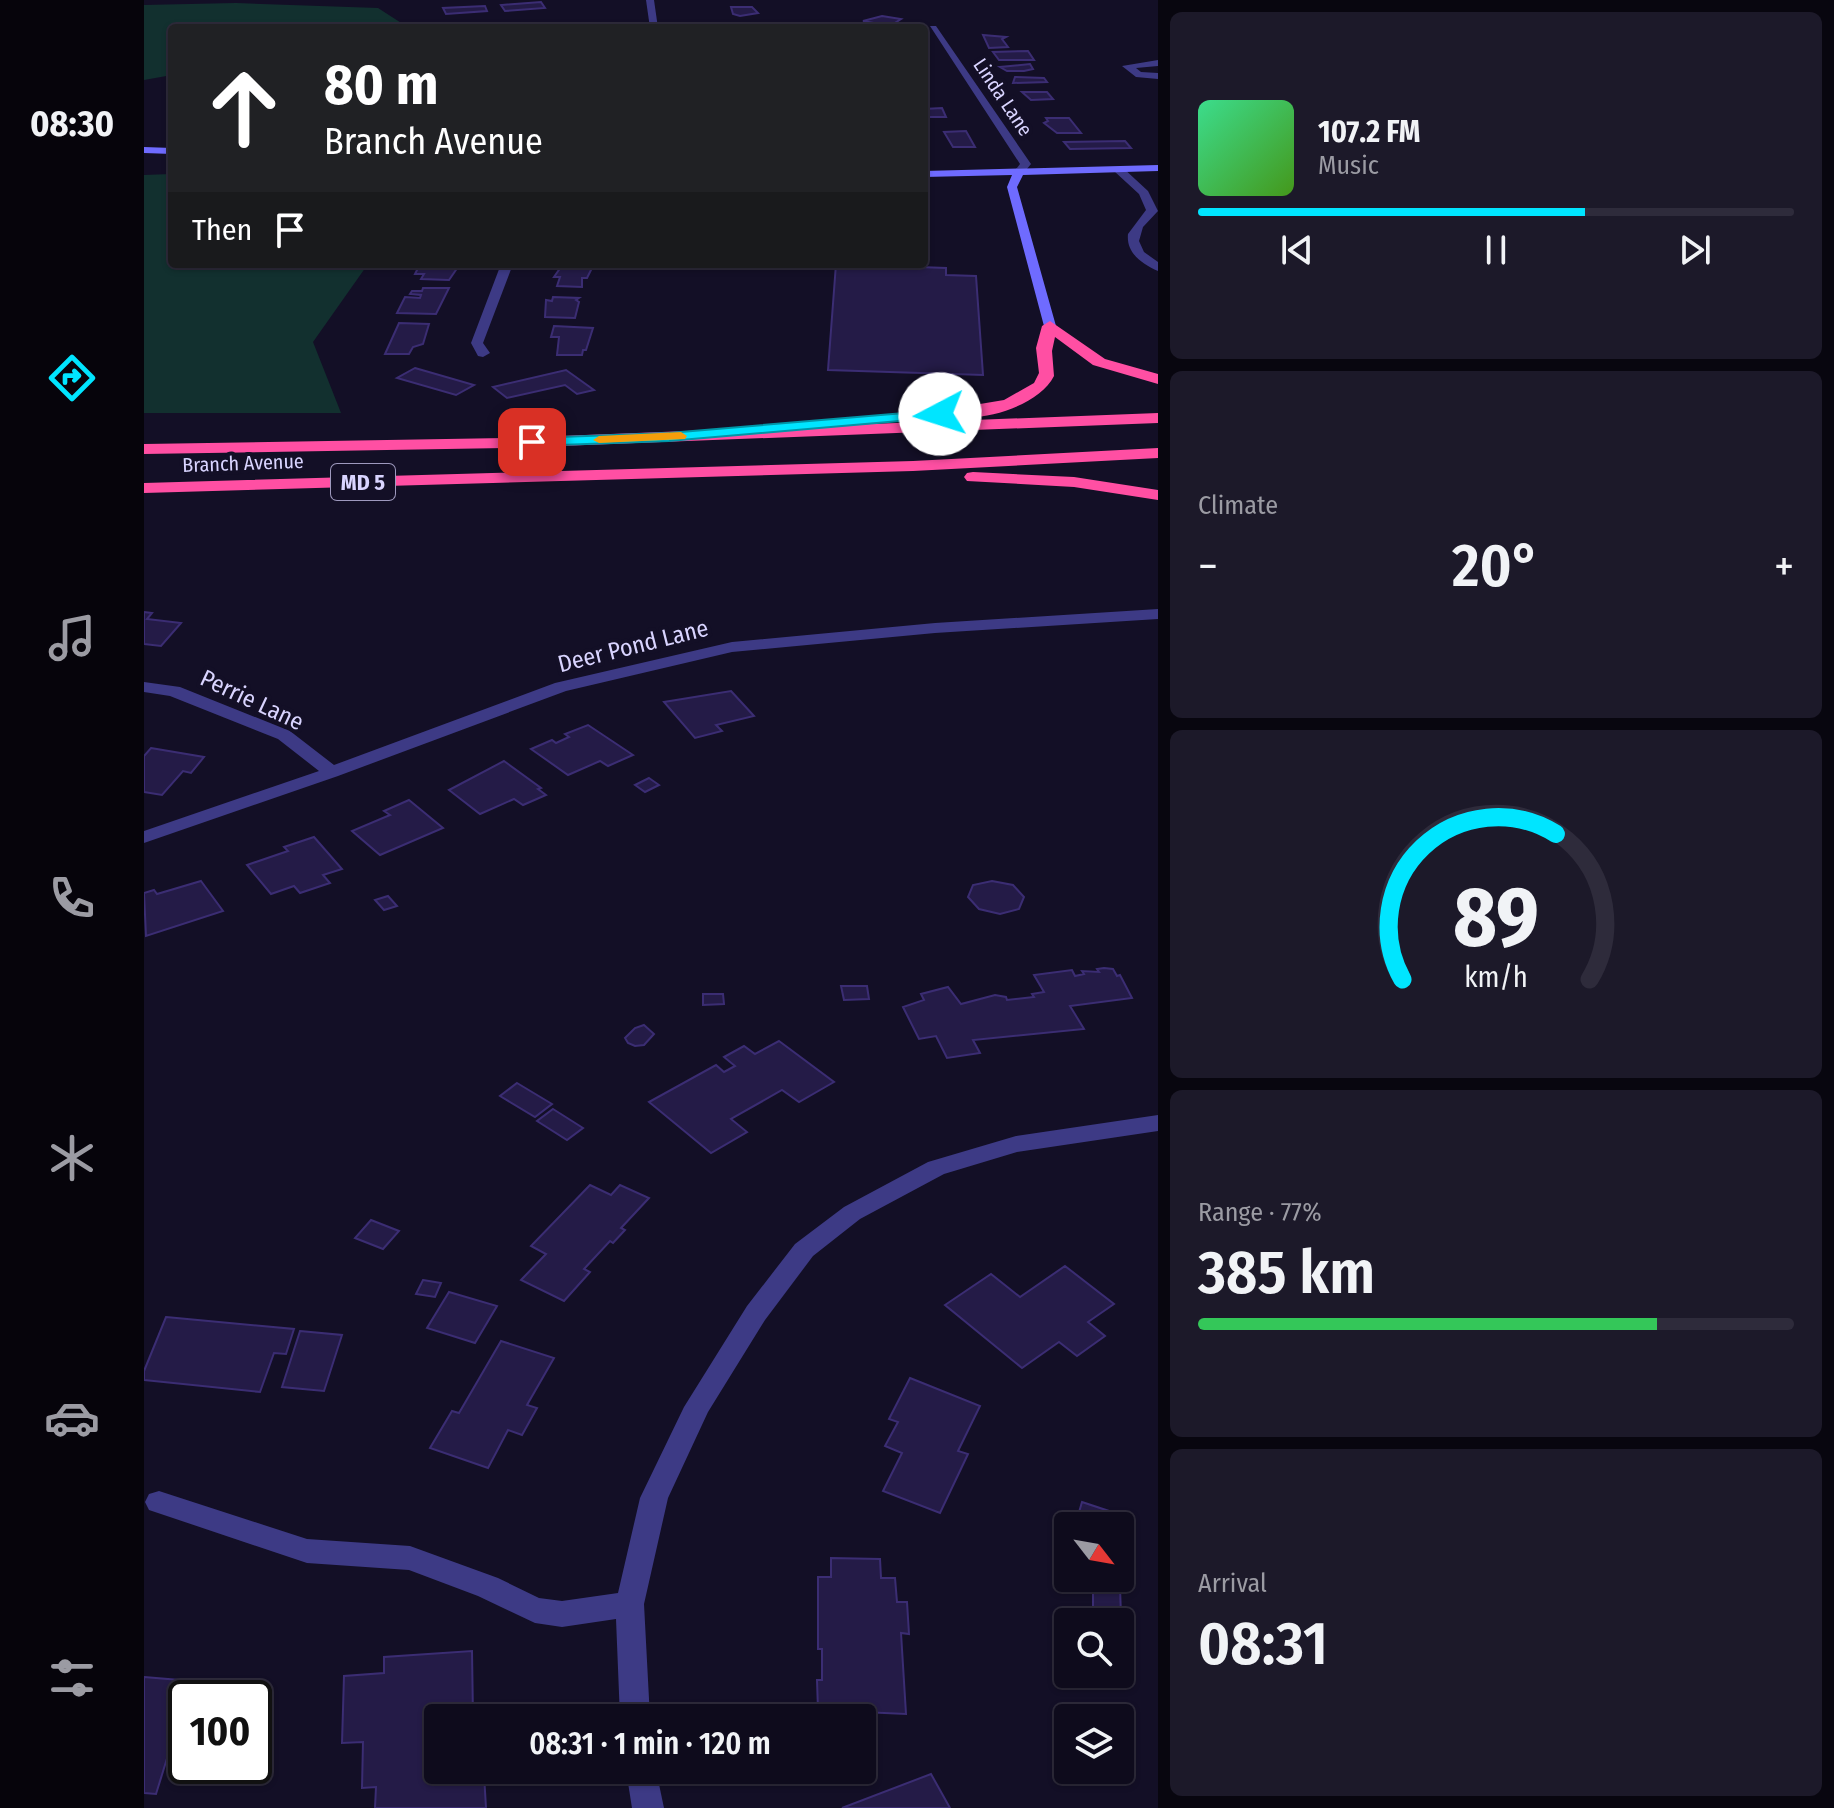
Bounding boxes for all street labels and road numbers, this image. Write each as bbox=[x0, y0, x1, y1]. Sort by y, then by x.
street label: Linda Lane bbox=[968, 54, 1038, 140]
street label: Branch Avenue bbox=[182, 449, 304, 477]
road number: MD 5 bbox=[331, 464, 395, 500]
street label: Deer Pond Lane bbox=[555, 614, 711, 678]
street label: Perrie Lane bbox=[196, 664, 308, 736]

